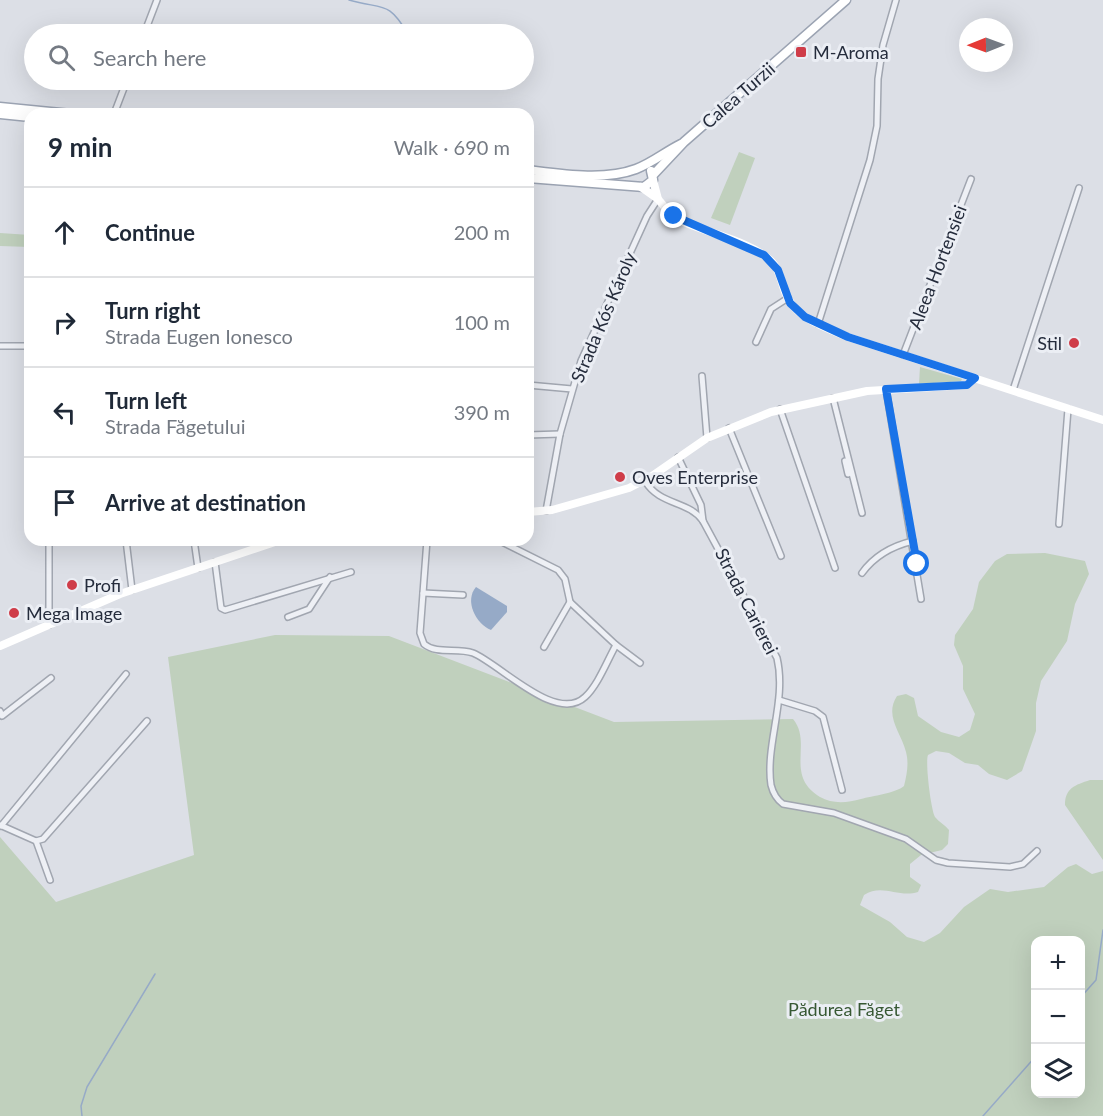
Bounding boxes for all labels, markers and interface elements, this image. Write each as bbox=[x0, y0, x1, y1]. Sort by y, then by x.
north arrow bbox=[959, 18, 1013, 72]
search box bbox=[24, 24, 534, 90]
icon: search bbox=[45, 41, 78, 74]
place label: M-Aroma bbox=[813, 41, 889, 63]
text: Search here bbox=[93, 44, 206, 71]
marker: M-Aroma bbox=[794, 45, 808, 59]
street label: Calea Turzii bbox=[697, 57, 779, 133]
text: 9 min bbox=[48, 131, 112, 163]
text: Walk · 690 m bbox=[394, 135, 510, 159]
route end bbox=[660, 202, 686, 228]
street label: Aleea Hortensiei bbox=[903, 202, 971, 332]
icon: ahead bbox=[48, 216, 81, 249]
text: Continue bbox=[105, 219, 195, 246]
text: 200 m bbox=[454, 220, 510, 244]
street label: Strada Kós Károly bbox=[566, 248, 641, 385]
text: Turn right bbox=[105, 297, 200, 324]
icon: right bbox=[48, 306, 81, 339]
text: 100 m bbox=[454, 310, 510, 334]
text: Strada Eugen Ionesco bbox=[105, 324, 293, 348]
place label: Stil bbox=[1037, 332, 1062, 354]
marker: Stil bbox=[1067, 336, 1081, 350]
text: Turn left bbox=[105, 387, 187, 414]
icon: left bbox=[48, 396, 81, 429]
text: 390 m bbox=[454, 400, 510, 424]
text: Strada Făgetului bbox=[105, 414, 245, 438]
place label: Oves Enterprise bbox=[632, 466, 758, 488]
marker: Oves Enterprise bbox=[613, 470, 627, 484]
icon: arrive bbox=[48, 486, 81, 519]
text: Arrive at destination bbox=[105, 489, 306, 516]
street label: Strada Carierei bbox=[711, 544, 783, 658]
route start bbox=[903, 550, 929, 576]
place label: Profi bbox=[84, 574, 121, 596]
marker: Profi bbox=[65, 578, 79, 592]
place label: Mega Image bbox=[26, 602, 122, 624]
marker: Mega Image bbox=[7, 606, 21, 620]
map controls bbox=[1031, 936, 1085, 1098]
button: + bbox=[1031, 936, 1085, 990]
button: − bbox=[1031, 990, 1085, 1044]
park label: Pădurea Făget bbox=[788, 998, 900, 1020]
button: layers bbox=[1031, 1044, 1085, 1098]

